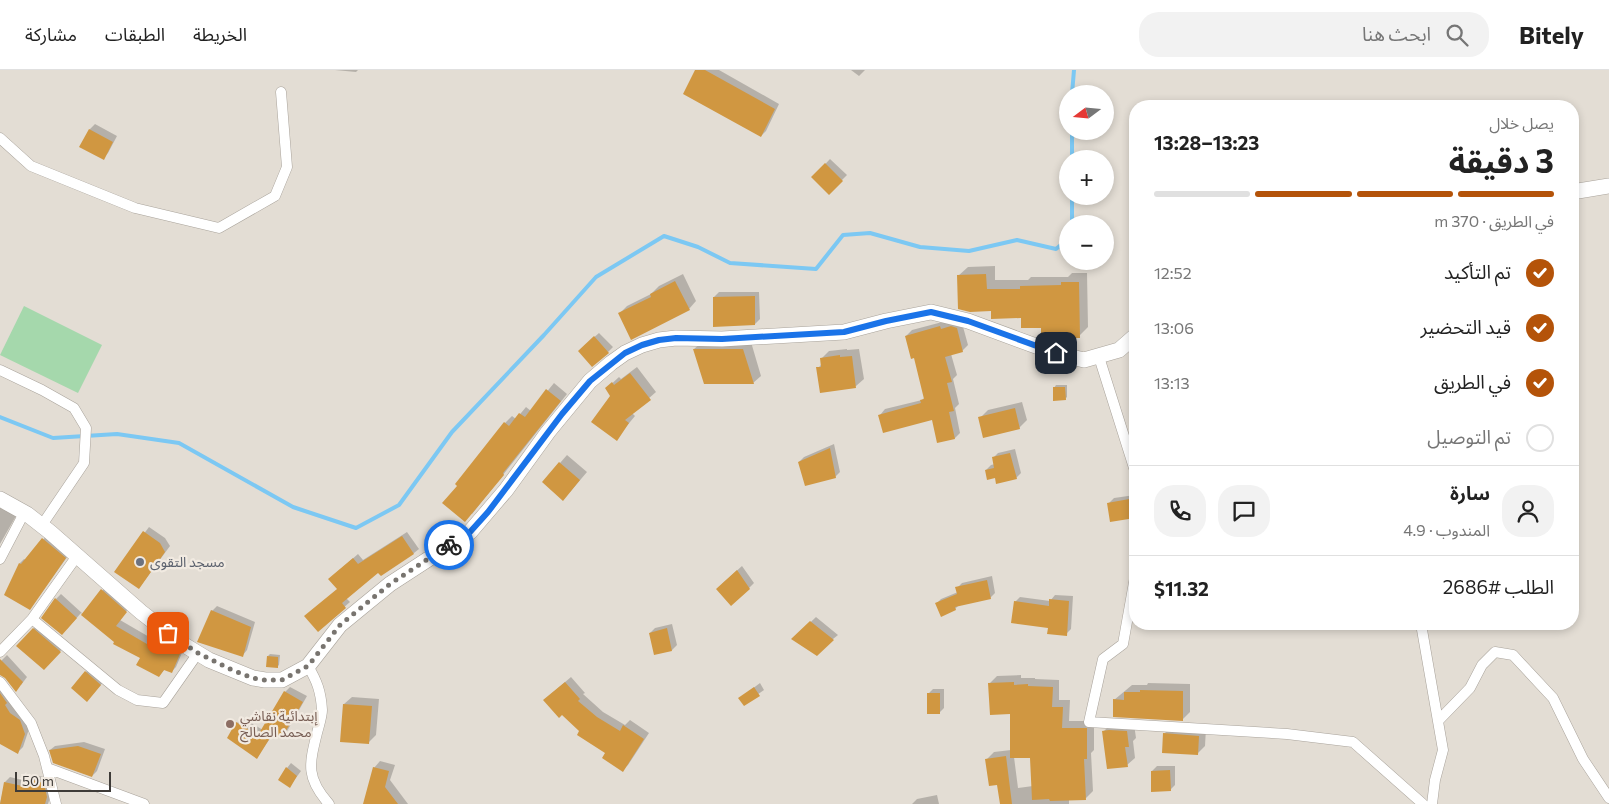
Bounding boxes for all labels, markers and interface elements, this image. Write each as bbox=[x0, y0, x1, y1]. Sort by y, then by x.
search box bbox=[1139, 12, 1489, 57]
text: Bitely bbox=[1519, 20, 1584, 49]
icon: search bbox=[1443, 21, 1471, 49]
text: ابحث هنا bbox=[1362, 22, 1431, 45]
text: مشاركة bbox=[25, 23, 77, 45]
text: الطبقات bbox=[105, 23, 165, 45]
text: الخريطة bbox=[193, 23, 247, 45]
north arrow bbox=[1059, 85, 1114, 140]
map controls bbox=[1059, 85, 1114, 270]
text: يصل خلال bbox=[1489, 113, 1554, 132]
text: 13:23–13:28 bbox=[1154, 131, 1259, 154]
text: 3 دقيقة bbox=[1449, 140, 1554, 180]
button: + bbox=[1059, 150, 1114, 205]
text: في الطريق · 370 m bbox=[1434, 211, 1554, 230]
button: − bbox=[1059, 215, 1114, 270]
icon: check bbox=[1526, 259, 1554, 287]
text: تم التأكيد bbox=[1444, 260, 1511, 283]
text: 12:52 bbox=[1154, 263, 1192, 282]
icon: check bbox=[1526, 314, 1554, 342]
text: قيد التحضير bbox=[1420, 315, 1511, 338]
text: 13:06 bbox=[1154, 318, 1194, 337]
pin bbox=[1035, 332, 1077, 374]
icon: home bbox=[1042, 339, 1070, 367]
icon: check bbox=[1526, 369, 1554, 397]
text: في الطريق bbox=[1434, 370, 1511, 393]
text: 13:13 bbox=[1154, 373, 1190, 392]
text: تم التوصيل bbox=[1427, 425, 1511, 448]
text: سارة bbox=[1450, 481, 1490, 504]
button: phone bbox=[1154, 485, 1206, 537]
button: chat bbox=[1218, 485, 1270, 537]
button: person bbox=[1502, 485, 1554, 537]
courier bbox=[424, 520, 474, 570]
text: المندوب · 4.9 bbox=[1403, 520, 1490, 539]
icon: bike bbox=[435, 531, 463, 559]
place label: مسجد التقوى bbox=[150, 553, 225, 571]
marker: مسجد التقوى bbox=[134, 556, 146, 568]
text: الطلب #2686 bbox=[1443, 575, 1554, 598]
text: $11.32 bbox=[1154, 577, 1209, 600]
pin bbox=[147, 612, 189, 654]
icon: bag bbox=[154, 619, 182, 647]
place label: إبتدائية نقاشي محمد الصالح bbox=[240, 707, 319, 743]
marker: إبتدائية نقاشي محمد الصالح bbox=[224, 718, 236, 730]
scale bar bbox=[15, 769, 111, 792]
text: 50 m bbox=[22, 772, 54, 789]

